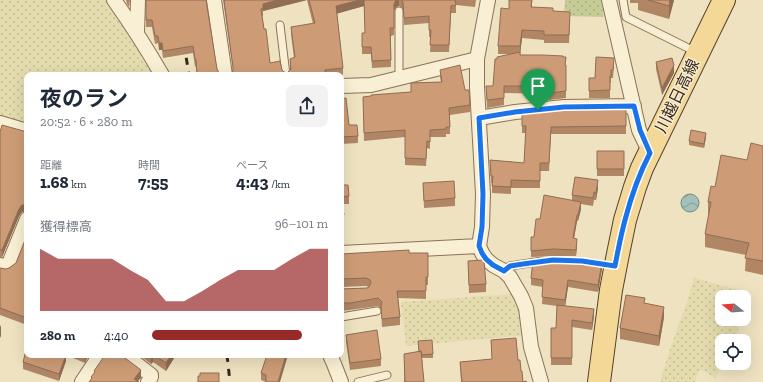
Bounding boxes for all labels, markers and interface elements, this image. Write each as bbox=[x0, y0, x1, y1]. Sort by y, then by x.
street label: 川越日高線 bbox=[651, 56, 703, 136]
pin bbox=[521, 69, 555, 110]
icon: arrive bbox=[527, 75, 549, 97]
text: 夜のラン bbox=[40, 85, 128, 112]
button: share bbox=[286, 85, 328, 127]
text: 20:52 · 6 × 280 m bbox=[40, 114, 132, 129]
text: 距離 bbox=[40, 159, 62, 172]
text: 時間 bbox=[138, 159, 160, 172]
text: ペース bbox=[236, 159, 268, 172]
text: 1.68 bbox=[40, 172, 69, 192]
text: 7:55 bbox=[138, 172, 168, 192]
text: 4:43 bbox=[236, 172, 269, 192]
text: km bbox=[69, 178, 87, 191]
text: /km bbox=[269, 178, 290, 191]
text: 96–101 m bbox=[275, 216, 328, 231]
text: 獲得標高 bbox=[40, 219, 92, 234]
north arrow bbox=[715, 290, 751, 326]
map controls bbox=[715, 290, 751, 370]
text: 280 m bbox=[40, 328, 75, 343]
text: 4:40 bbox=[104, 328, 128, 343]
button: locate bbox=[715, 334, 751, 370]

